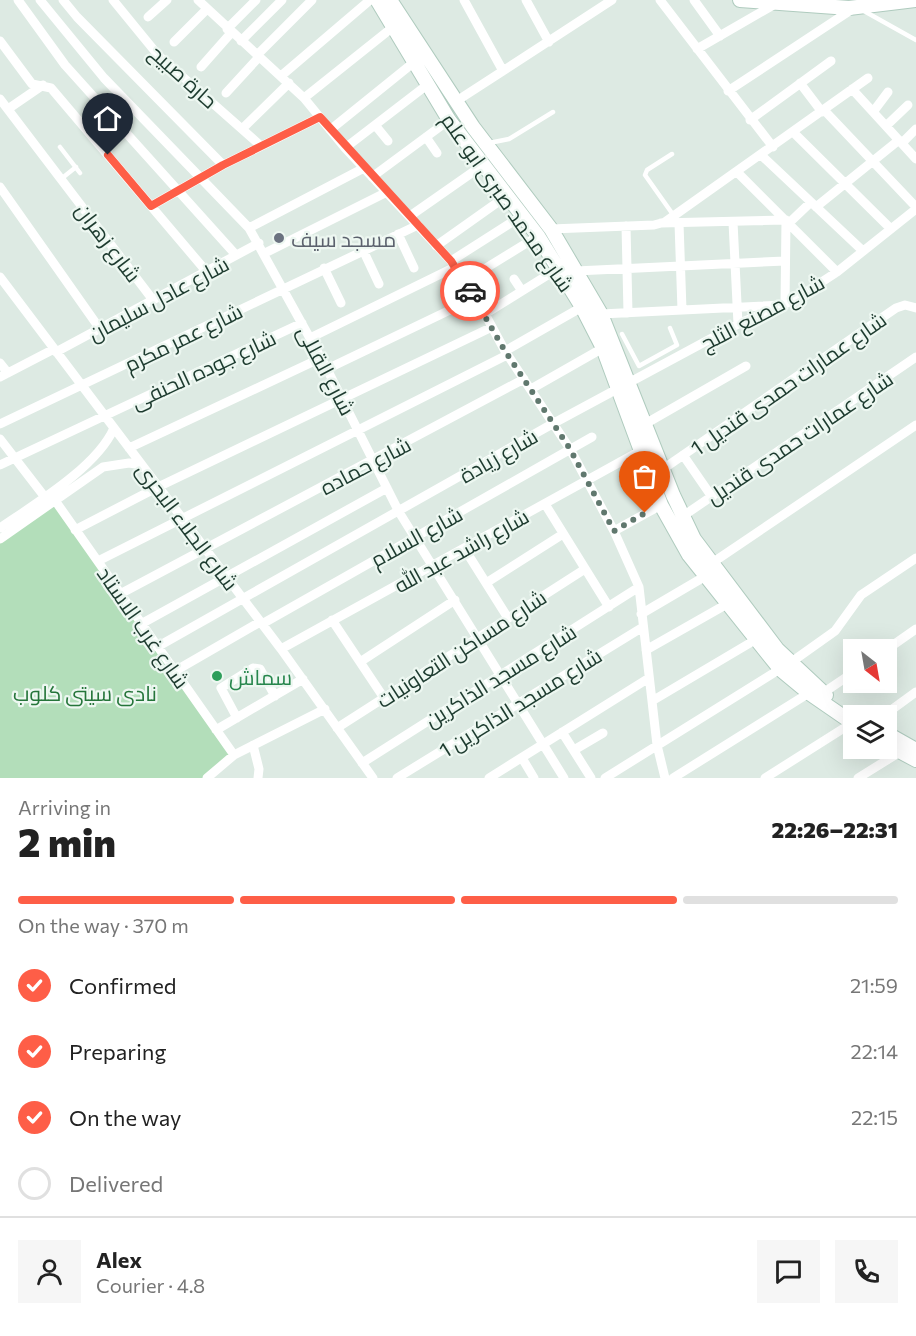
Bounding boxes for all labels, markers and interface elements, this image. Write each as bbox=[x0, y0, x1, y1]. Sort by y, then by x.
street label: حارة صبيح bbox=[143, 39, 223, 115]
pin bbox=[82, 93, 133, 155]
icon: home bbox=[91, 102, 124, 135]
street label: شارع محمد صبرى ابو علم bbox=[434, 108, 579, 298]
street label: شارع زهران bbox=[69, 197, 147, 288]
place label: مسجد سيف bbox=[291, 226, 396, 251]
marker: مسجد سيف bbox=[272, 231, 286, 245]
street label: شارع عادل سليمان bbox=[83, 250, 234, 348]
courier bbox=[440, 261, 500, 321]
street label: شارع مصنع الثلج bbox=[696, 269, 830, 358]
icon: car bbox=[454, 275, 487, 308]
street label: شارع عمر مكرم bbox=[120, 298, 247, 379]
street label: شارع عمارات حمدى قنديل 1 bbox=[685, 306, 891, 460]
street label: شارع القللى bbox=[290, 321, 361, 421]
street label: شارع جوده الحنفى bbox=[126, 324, 281, 416]
street label: شارع عمارات حمدى قنديل bbox=[701, 365, 897, 509]
street label: شارع زيادة bbox=[454, 423, 543, 490]
street label: شارع حماده bbox=[315, 431, 416, 502]
pin bbox=[619, 451, 670, 513]
street label: شارع الجلاء البحرى bbox=[129, 457, 244, 597]
icon: bag bbox=[628, 460, 661, 493]
street label: شارع السلام bbox=[366, 500, 468, 574]
street label: شارع راشد عبد الله bbox=[389, 503, 534, 600]
street label: شارع غرب الاستاد bbox=[90, 561, 195, 694]
street label: شارع مساكن التعاونيات bbox=[371, 584, 552, 715]
street label: شارع مسجد الذاكرين bbox=[420, 618, 582, 734]
north arrow bbox=[843, 639, 897, 693]
map controls bbox=[843, 639, 897, 759]
street label: شارع مسجد الذاكرين 1 bbox=[434, 642, 607, 765]
place label: سماش bbox=[229, 664, 292, 691]
marker: سماش bbox=[210, 669, 224, 683]
park label: نادى سيتى كلوب bbox=[13, 680, 157, 707]
button: layers bbox=[843, 705, 897, 759]
text: Arriving in bbox=[18, 795, 111, 819]
text: 22:26–22:31 bbox=[772, 816, 898, 843]
text: 2 min bbox=[18, 817, 116, 865]
text: On the way · 370 m bbox=[18, 913, 189, 937]
icon: check bbox=[18, 969, 51, 1002]
text: Confirmed bbox=[69, 972, 176, 999]
text: 21:59 bbox=[850, 973, 898, 997]
icon: check bbox=[18, 1035, 51, 1068]
text: Preparing bbox=[69, 1038, 166, 1065]
text: 22:14 bbox=[851, 1039, 898, 1063]
icon: check bbox=[18, 1101, 51, 1134]
text: On the way bbox=[69, 1104, 181, 1131]
text: 22:15 bbox=[851, 1105, 898, 1129]
text: Delivered bbox=[69, 1170, 163, 1197]
button: person bbox=[18, 1240, 81, 1303]
button: chat bbox=[757, 1240, 820, 1303]
button: phone bbox=[835, 1240, 898, 1303]
text: Alex bbox=[96, 1246, 142, 1273]
text: Courier · 4.8 bbox=[96, 1273, 205, 1297]

